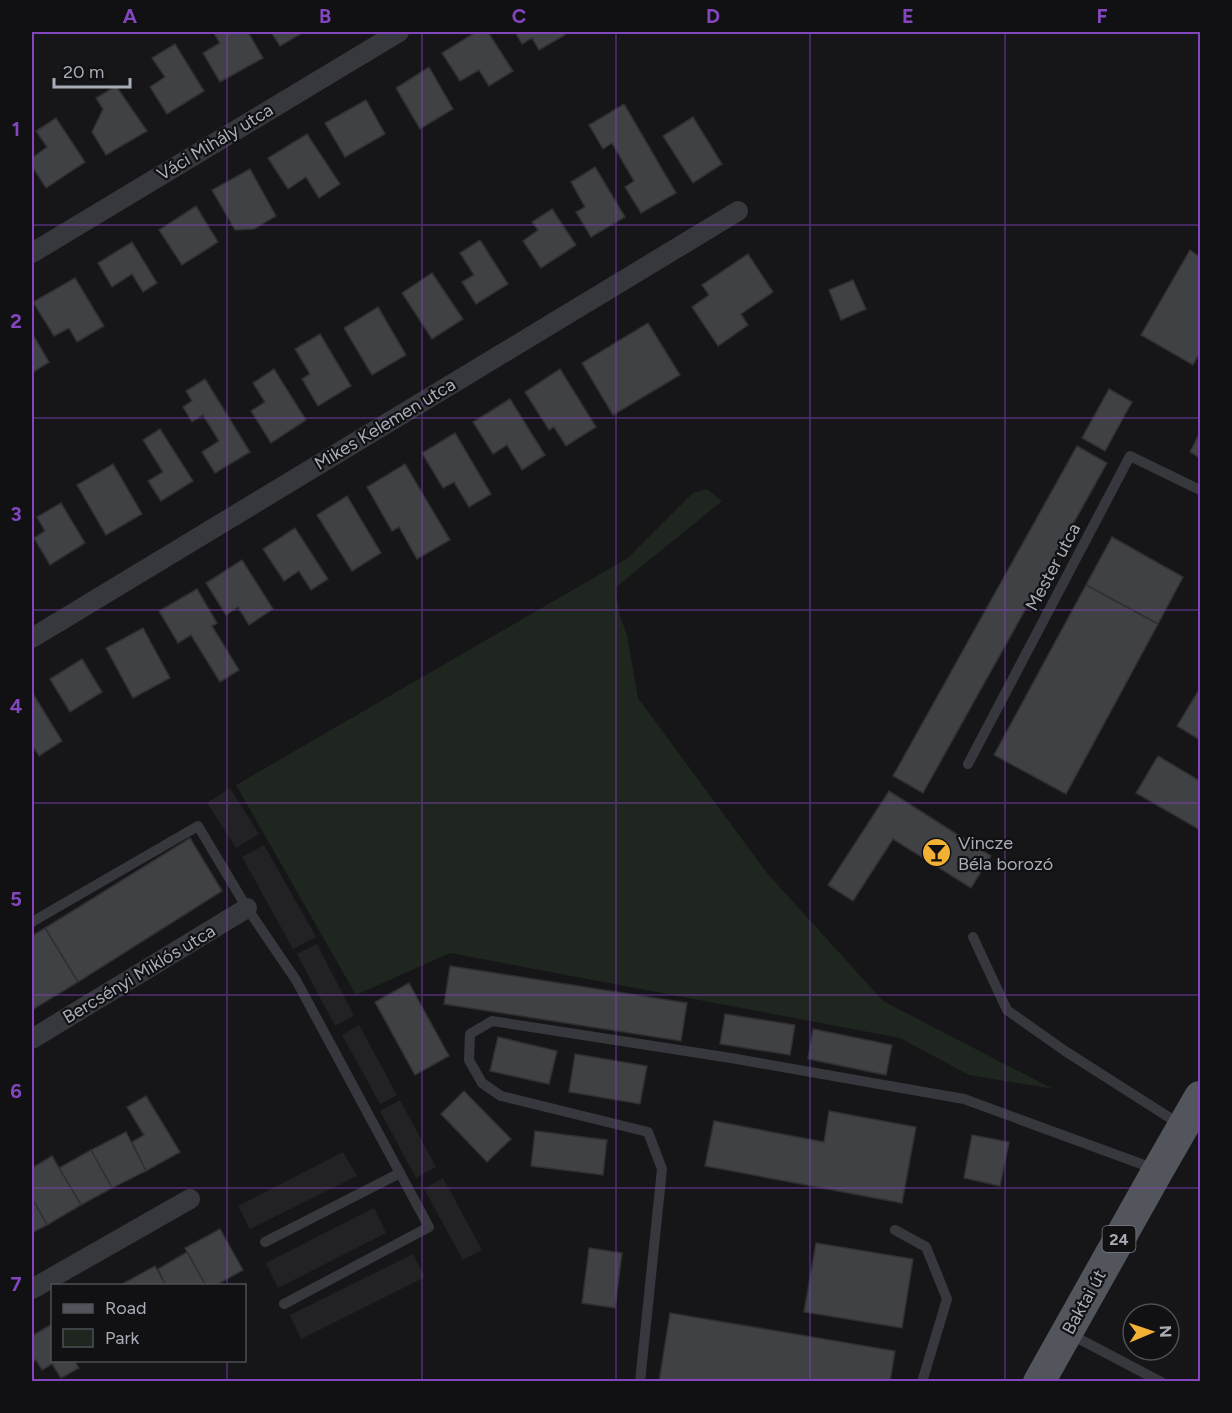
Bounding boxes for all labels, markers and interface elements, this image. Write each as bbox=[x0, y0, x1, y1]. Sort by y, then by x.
text: A bbox=[123, 4, 138, 28]
text: B bbox=[319, 4, 331, 28]
text: C bbox=[512, 4, 526, 28]
text: D bbox=[706, 4, 720, 28]
text: E bbox=[902, 4, 914, 28]
text: F bbox=[1096, 4, 1108, 28]
scale bar bbox=[54, 51, 130, 89]
text: 20 m bbox=[63, 61, 104, 83]
street label: Váci Mihály utca bbox=[153, 99, 277, 185]
text: 1 bbox=[12, 117, 20, 141]
text: 2 bbox=[10, 309, 22, 333]
street label: Mikes Kelemen utca bbox=[311, 373, 459, 475]
text: 3 bbox=[10, 502, 22, 526]
street label: Mester utca bbox=[1021, 519, 1085, 615]
text: 4 bbox=[10, 694, 23, 718]
place label: Vincze Béla borozó bbox=[958, 832, 1053, 875]
bar icon: Vincze Béla borozó bbox=[921, 837, 953, 869]
text: 5 bbox=[10, 887, 22, 911]
street label: Bercsényi Miklós utca bbox=[59, 920, 219, 1028]
text: 6 bbox=[10, 1079, 22, 1103]
road number: 24 bbox=[1102, 1226, 1136, 1252]
street label: Baktai út bbox=[1057, 1266, 1111, 1338]
text: 7 bbox=[10, 1272, 22, 1296]
legend bbox=[51, 1284, 246, 1362]
text: Road bbox=[105, 1297, 146, 1319]
north arrow bbox=[1121, 1302, 1181, 1362]
text: N bbox=[1156, 1325, 1175, 1338]
text: Park bbox=[105, 1327, 140, 1349]

